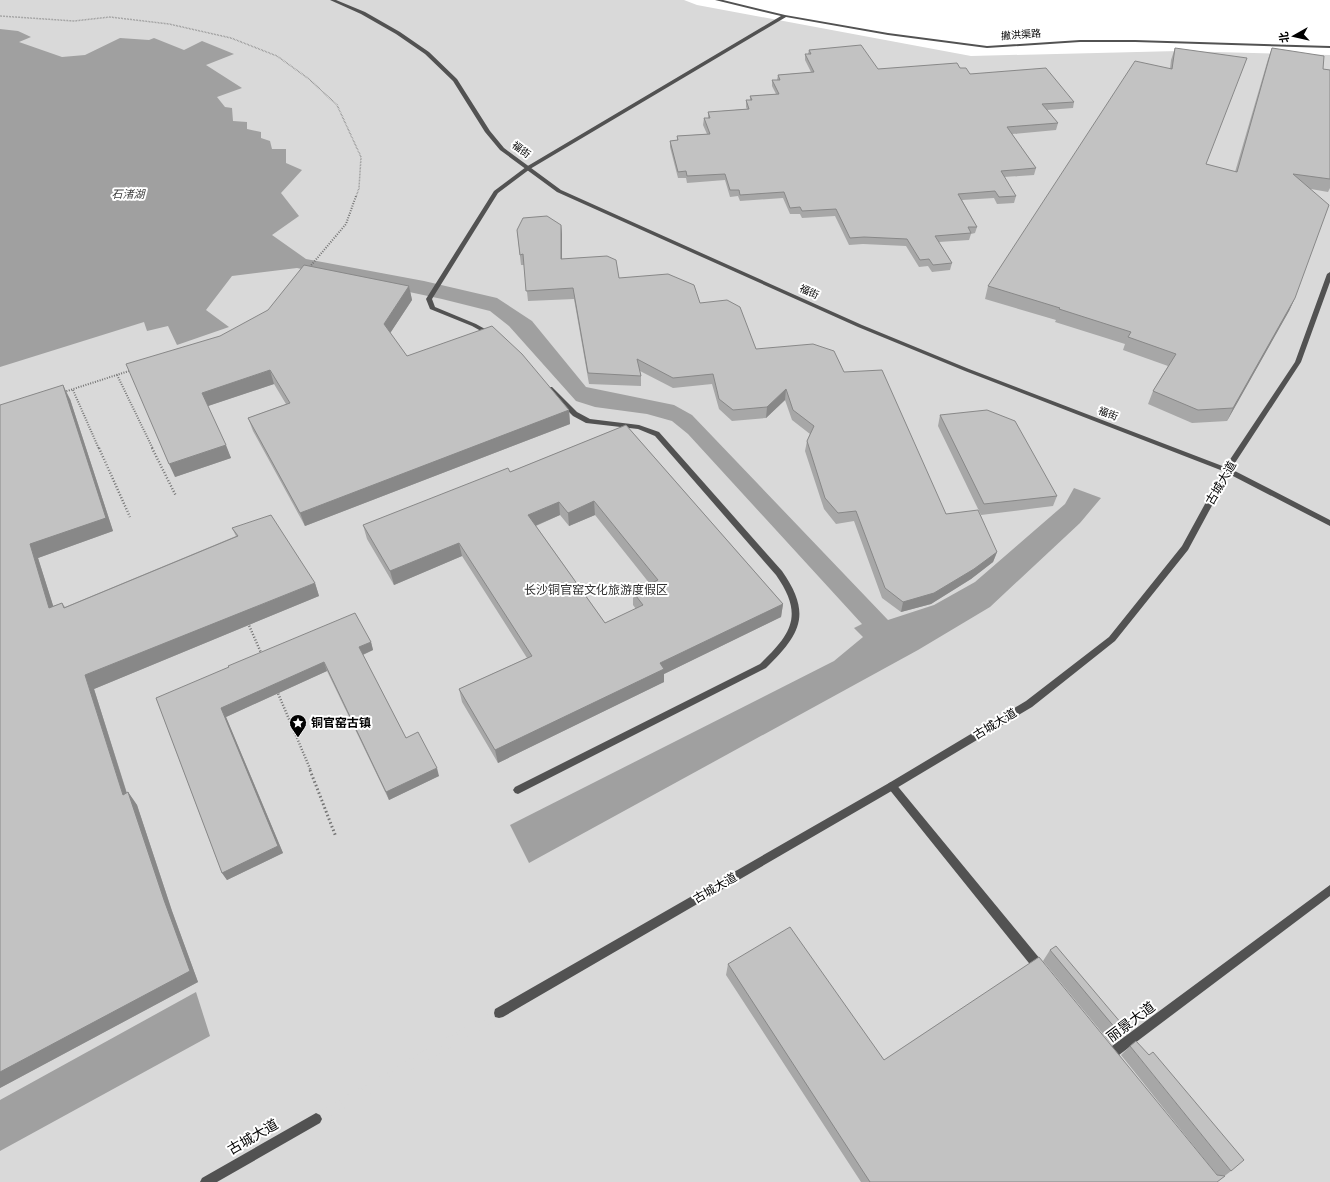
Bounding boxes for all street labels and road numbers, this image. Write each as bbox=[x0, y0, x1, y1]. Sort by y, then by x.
street label: 撇洪渠路 bbox=[1001, 28, 1041, 42]
street label: 福街 bbox=[509, 139, 533, 161]
street label: 福街 bbox=[797, 282, 821, 302]
street label: 福街 bbox=[1097, 405, 1119, 423]
street label: 古城大道 bbox=[1203, 459, 1239, 507]
street label: 古城大道 bbox=[971, 706, 1019, 742]
street label: 古城大道 bbox=[691, 870, 739, 906]
street label: 丽景大道 bbox=[1104, 998, 1158, 1046]
street label: 古城大道 bbox=[225, 1116, 281, 1158]

